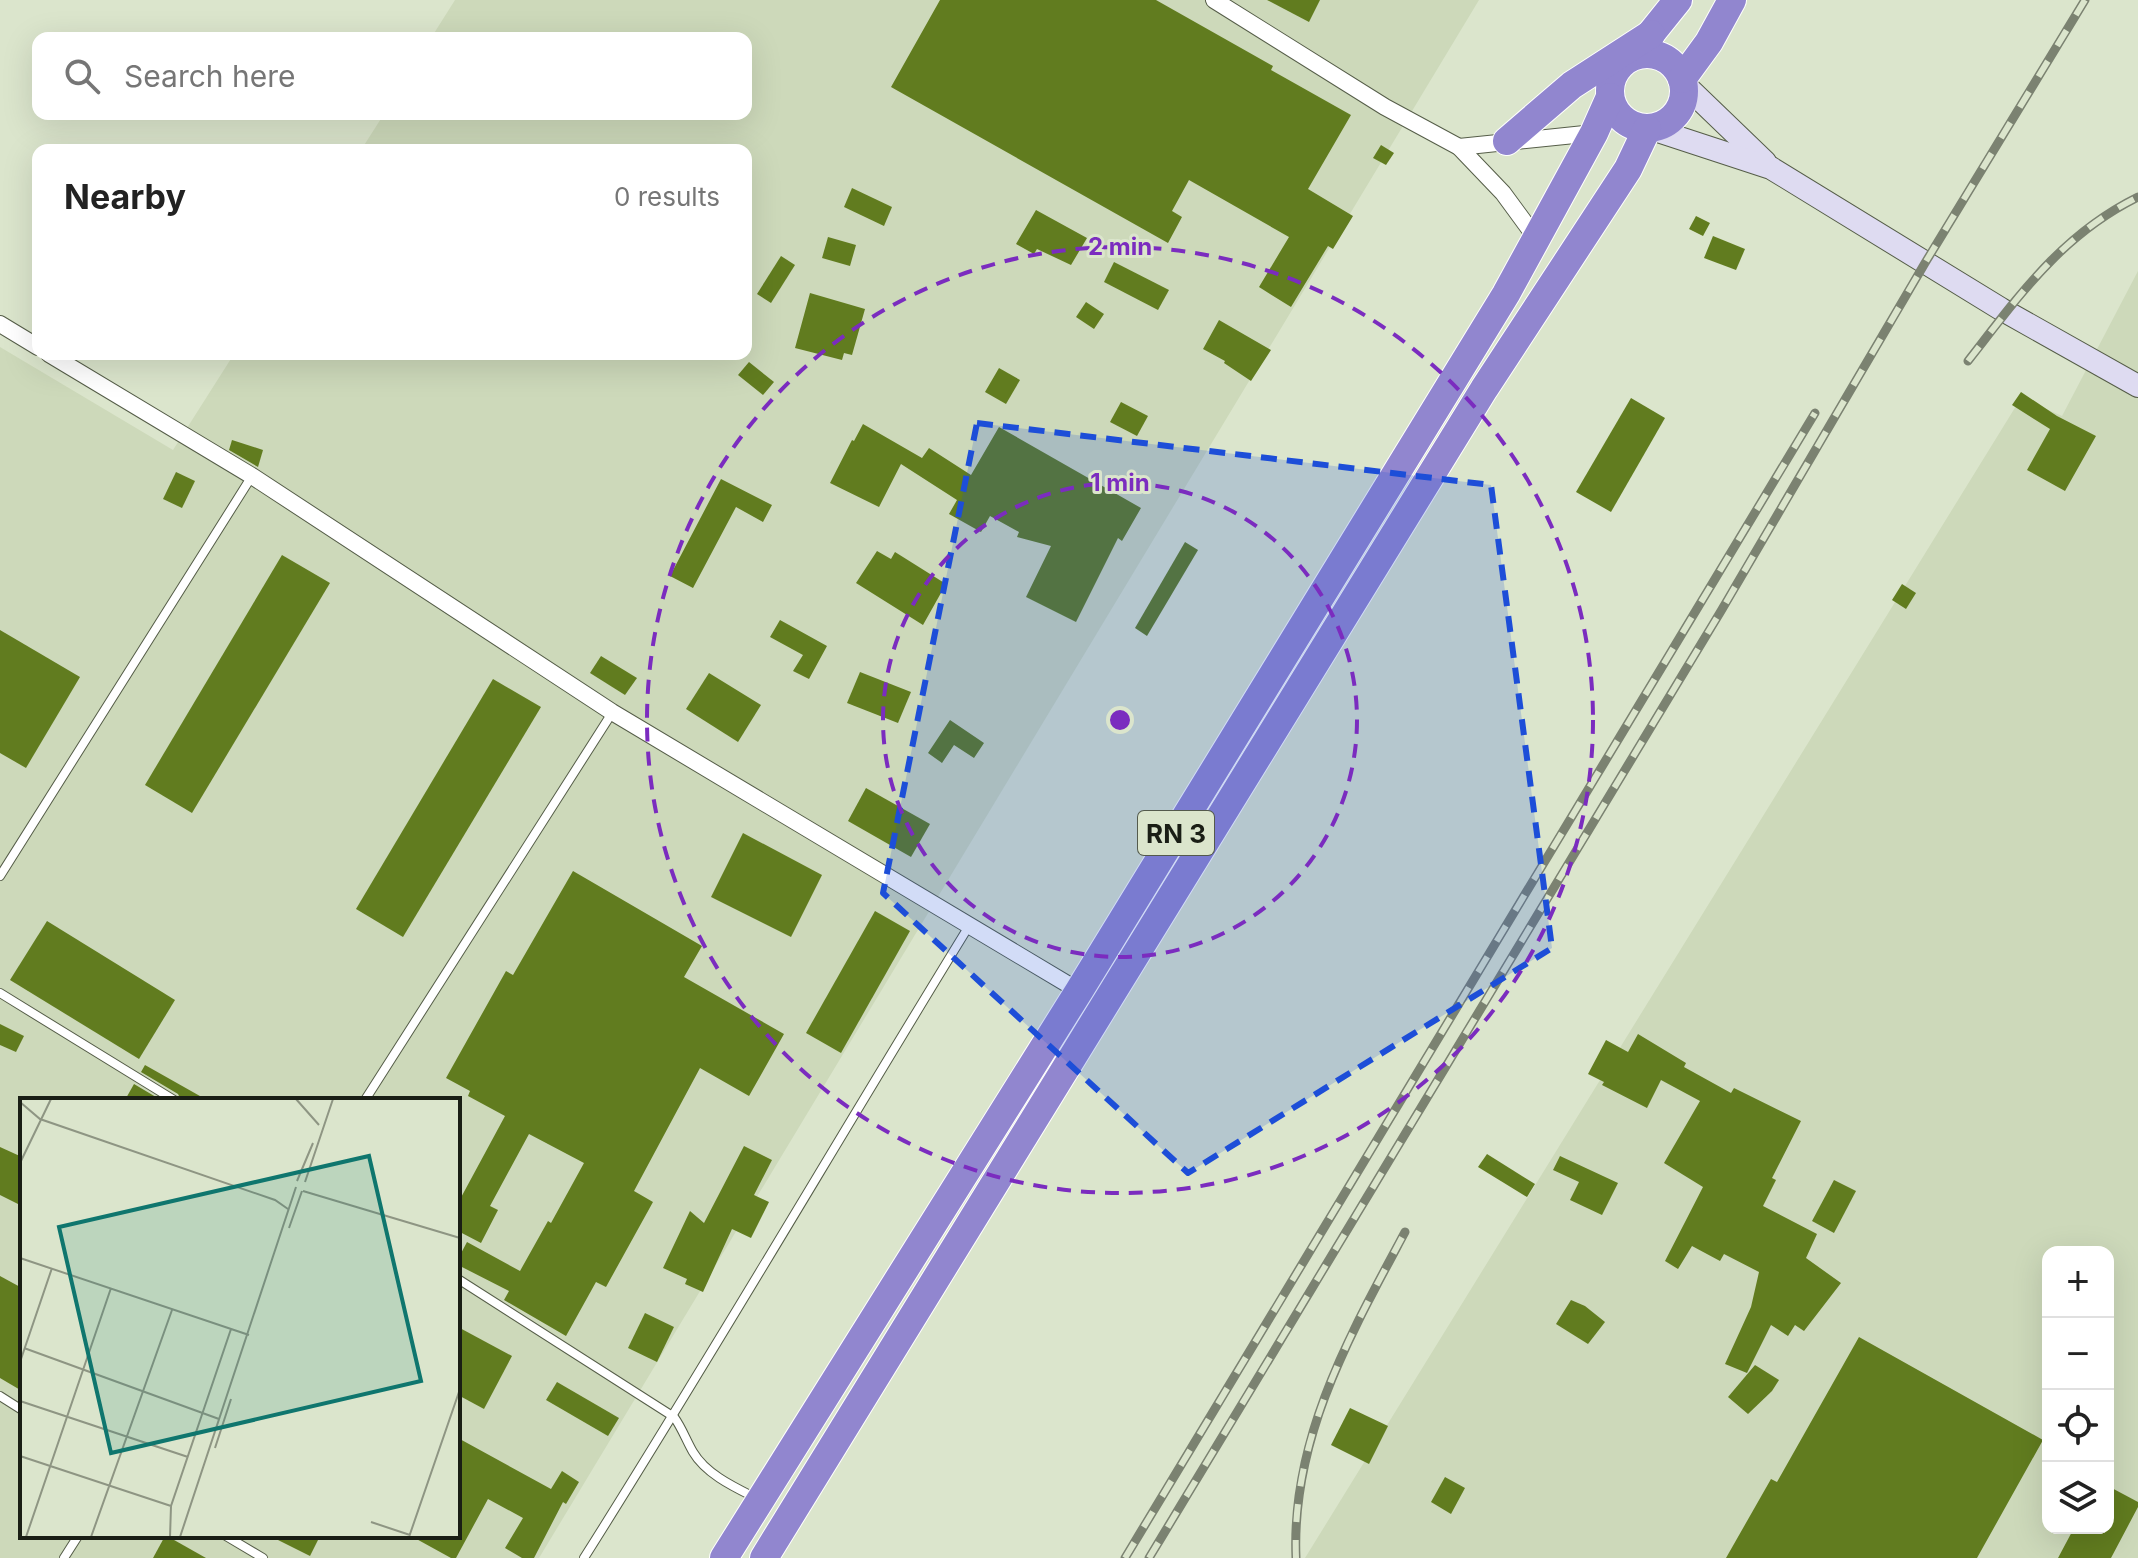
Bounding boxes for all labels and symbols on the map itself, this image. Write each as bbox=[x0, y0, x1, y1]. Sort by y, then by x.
text: 2 min bbox=[1088, 232, 1152, 261]
text: 1 min bbox=[1090, 468, 1150, 497]
centre of rings bbox=[1106, 706, 1134, 734]
road number: RN 3 bbox=[1138, 811, 1214, 855]
inset map bbox=[20, 1098, 460, 1538]

